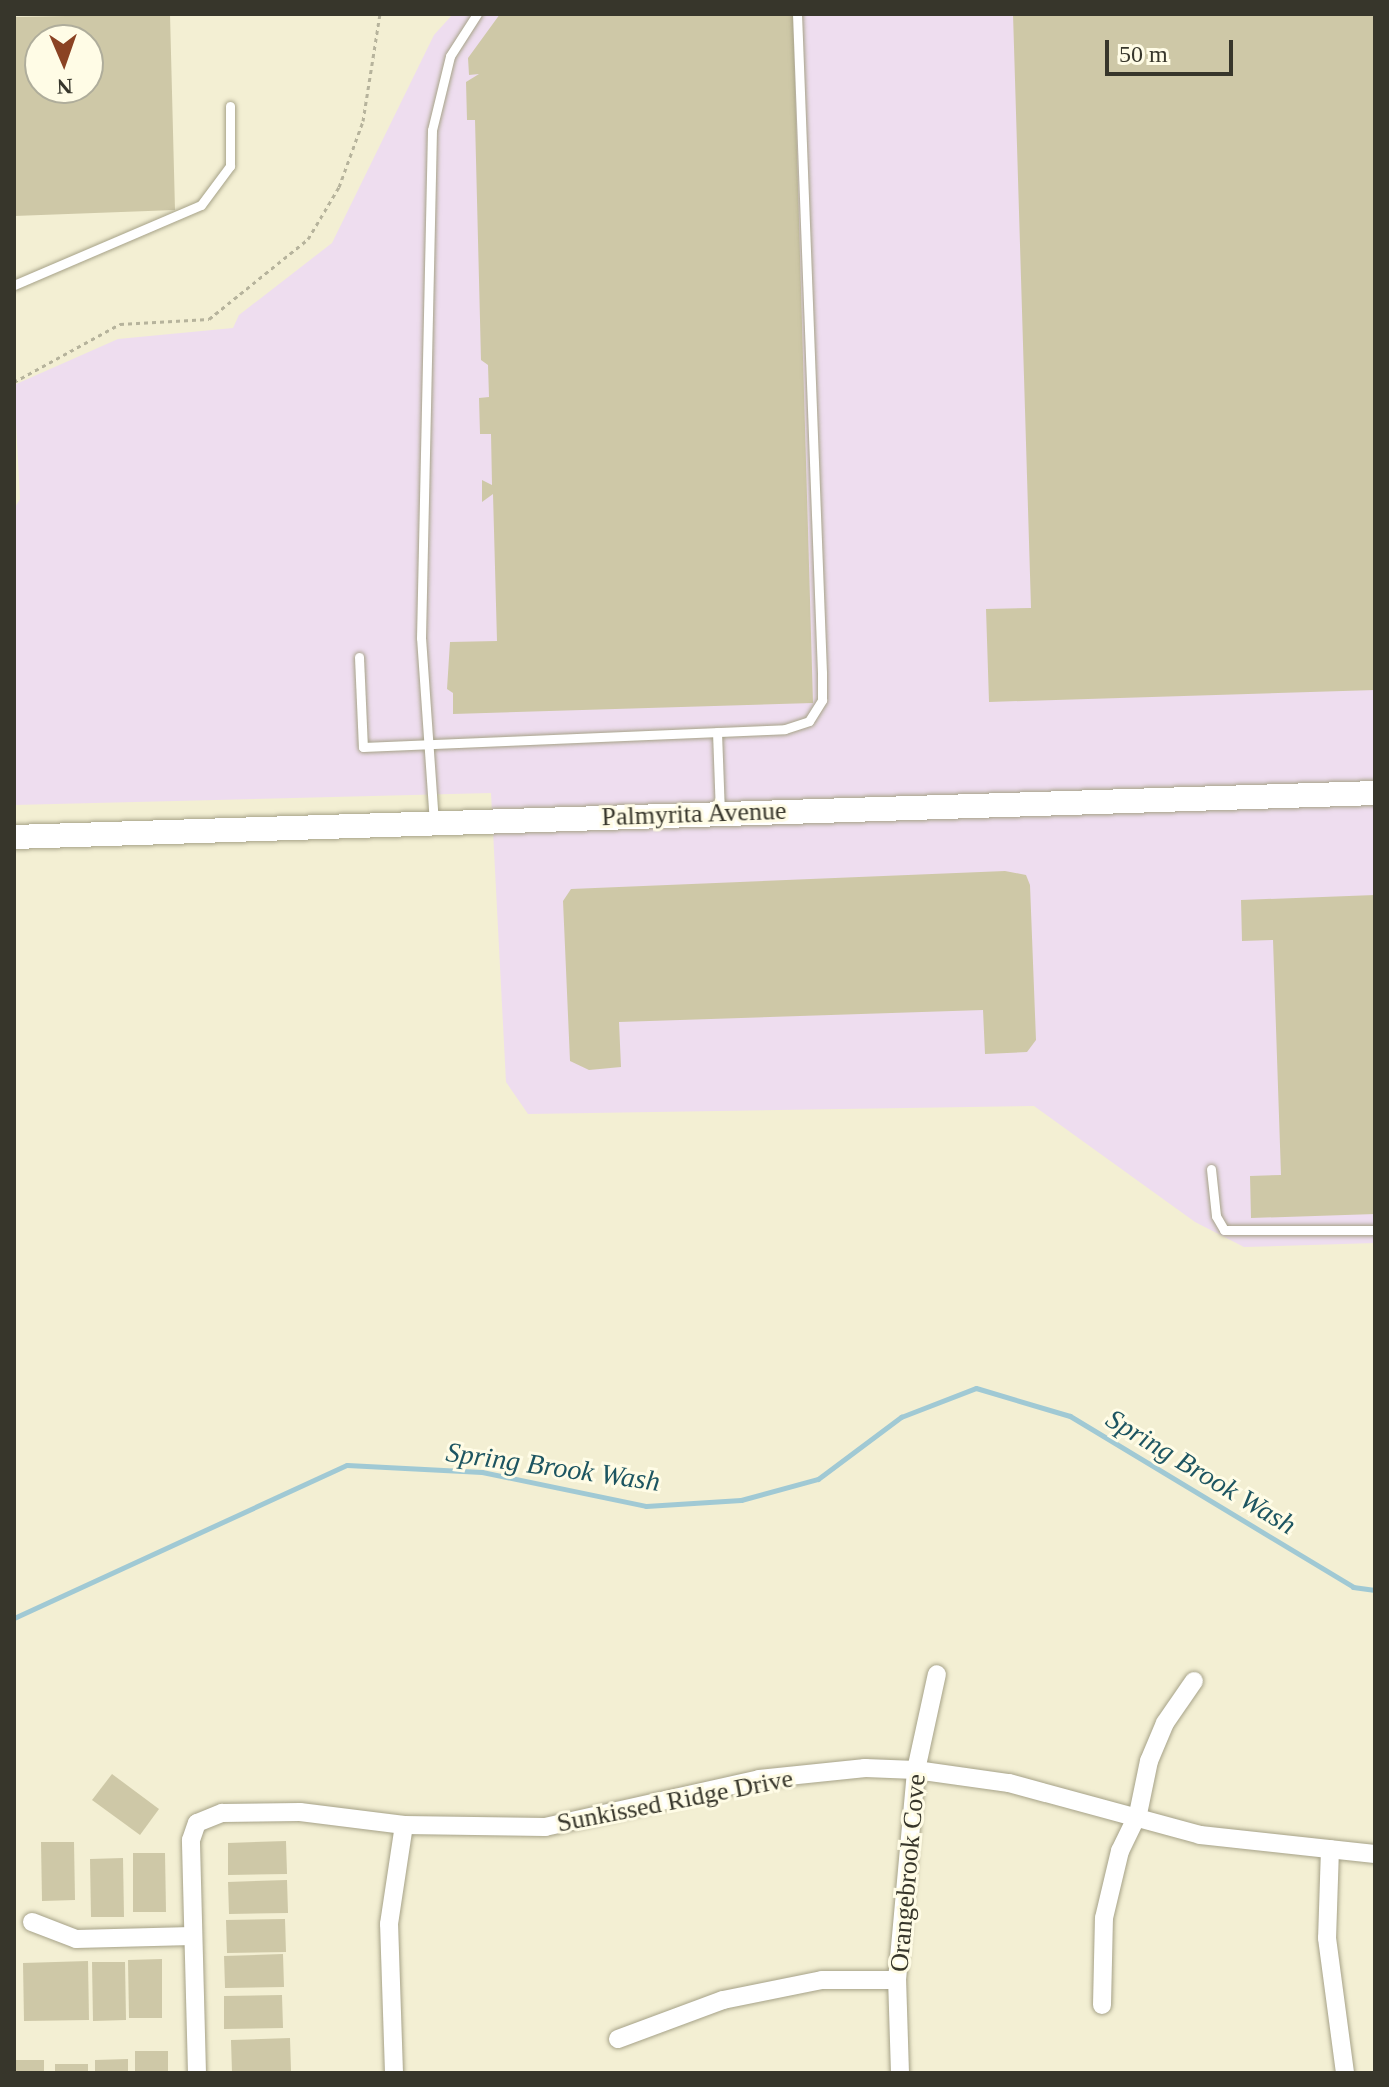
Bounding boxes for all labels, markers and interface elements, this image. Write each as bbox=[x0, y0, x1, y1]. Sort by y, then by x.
north arrow bbox=[24, 24, 104, 104]
scale bar bbox=[1109, 24, 1237, 74]
text: 50 m bbox=[1119, 41, 1168, 67]
text: N bbox=[56, 74, 73, 99]
street label: Palmyrita Avenue bbox=[600, 795, 788, 833]
water label: Spring Brook Wash bbox=[1100, 1402, 1302, 1542]
water label: Spring Brook Wash bbox=[444, 1435, 662, 1499]
street label: Sunkissed Ridge Drive bbox=[554, 1763, 796, 1839]
street label: Orangebrook Cove bbox=[884, 1773, 932, 1973]

